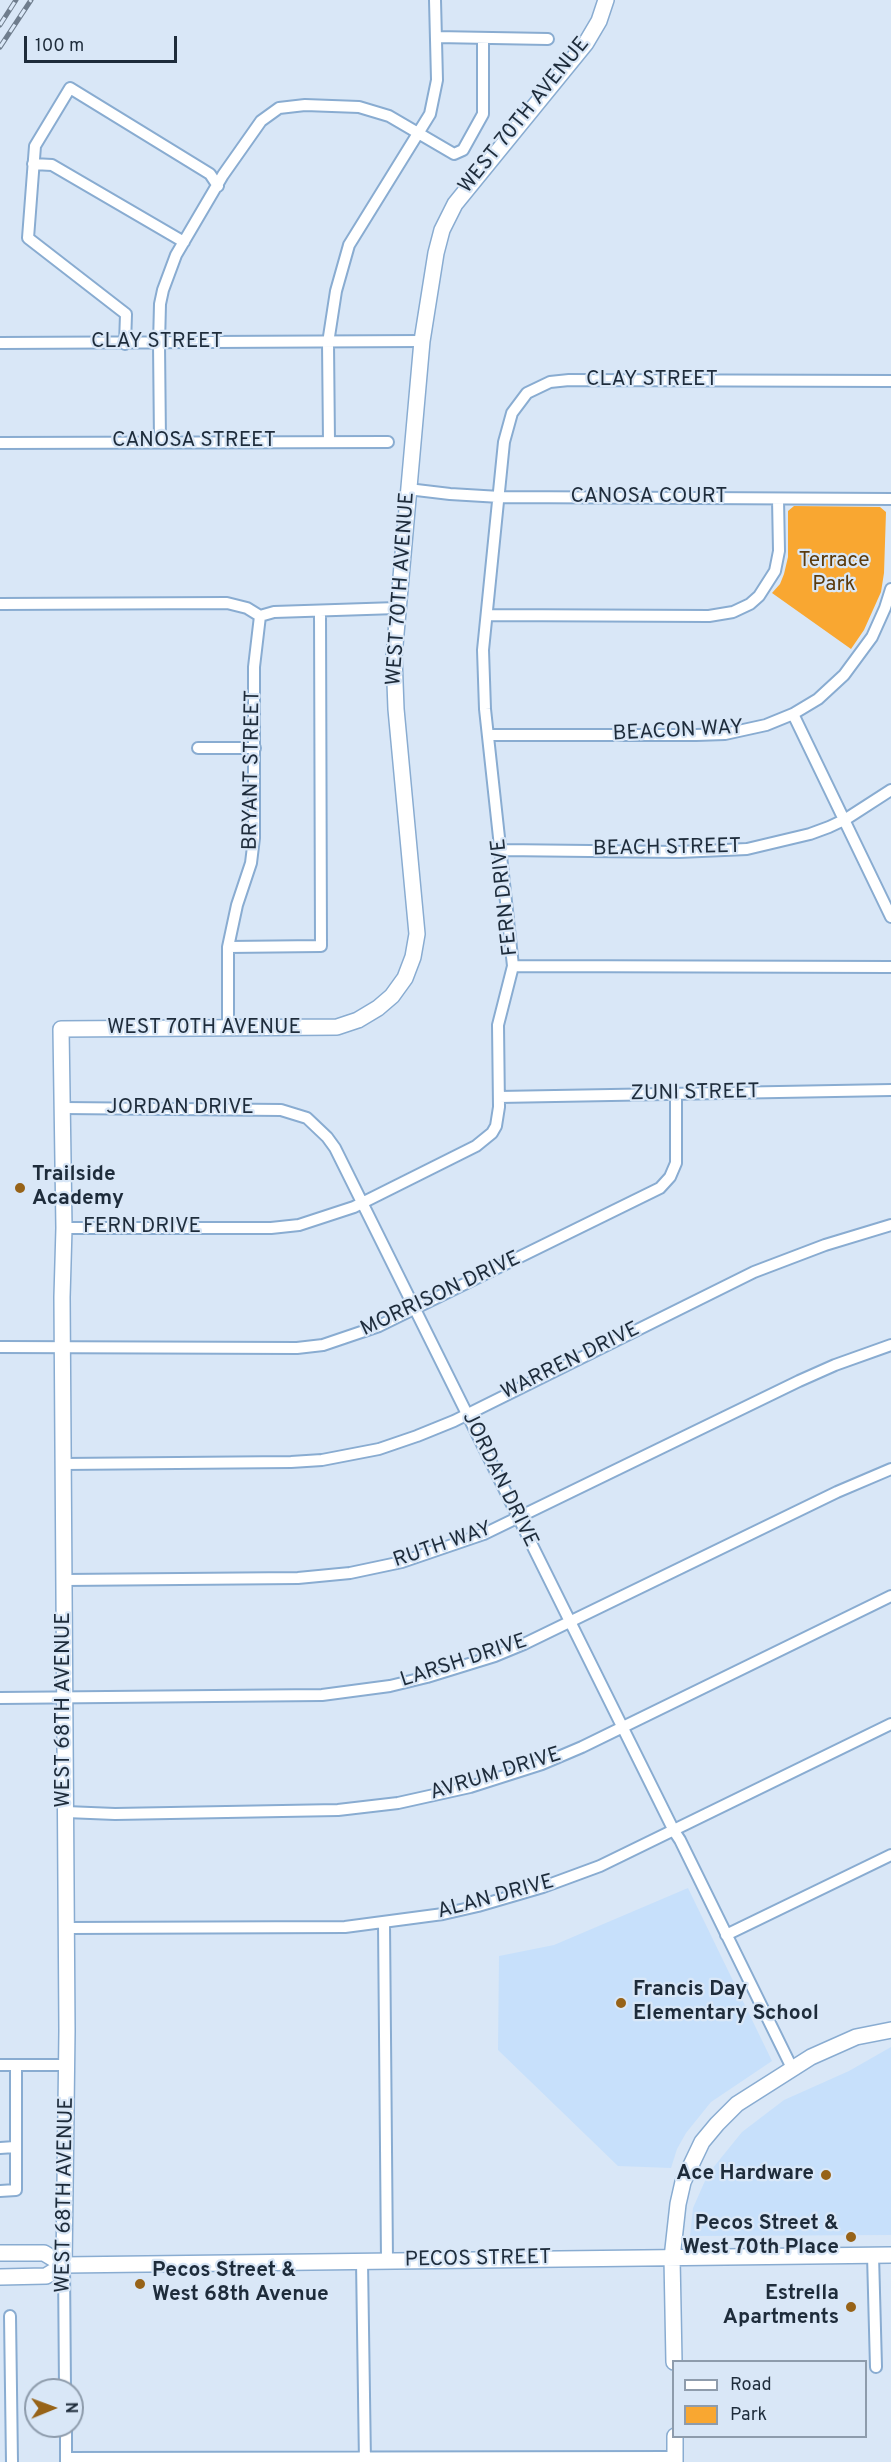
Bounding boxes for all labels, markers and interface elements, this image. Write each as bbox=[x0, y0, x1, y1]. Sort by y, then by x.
scale bar bbox=[27, 24, 180, 62]
street label: WEST 70TH AVENUE bbox=[454, 33, 596, 199]
text: 100 m bbox=[35, 35, 84, 58]
street label: CLAY STREET bbox=[91, 330, 223, 356]
street label: CLAY STREET bbox=[586, 368, 718, 394]
street label: CANOSA STREET bbox=[112, 429, 276, 455]
street label: CANOSA COURT bbox=[570, 485, 728, 511]
street label: WEST 70TH AVENUE bbox=[383, 491, 421, 687]
park label: Terrace Park bbox=[798, 549, 870, 599]
street label: BRYANT STREET bbox=[239, 690, 267, 850]
street label: BEACON WAY bbox=[612, 716, 744, 748]
street label: BEACH STREET bbox=[593, 835, 741, 863]
street label: FERN DRIVE bbox=[487, 837, 525, 957]
street label: WEST 70TH AVENUE bbox=[107, 1016, 301, 1042]
street label: ZUNI STREET bbox=[630, 1080, 760, 1108]
street label: JORDAN DRIVE bbox=[106, 1096, 254, 1122]
place label: Trailside Academy bbox=[32, 1163, 124, 1213]
marker: Trailside Academy bbox=[13, 1181, 27, 1195]
street label: FERN DRIVE bbox=[83, 1215, 201, 1241]
street label: MORRISON DRIVE bbox=[357, 1247, 525, 1343]
street label: WARREN DRIVE bbox=[498, 1318, 644, 1406]
street label: JORDAN DRIVE bbox=[455, 1408, 543, 1552]
street label: RUTH WAY bbox=[390, 1517, 496, 1575]
street label: WEST 68TH AVENUE bbox=[52, 1612, 78, 1808]
street label: LARSH DRIVE bbox=[397, 1630, 531, 1694]
street label: AVRUM DRIVE bbox=[427, 1743, 565, 1807]
street label: ALAN DRIVE bbox=[435, 1870, 557, 1926]
place label: Francis Day Elementary School bbox=[633, 1978, 819, 2028]
marker: Francis Day Elementary School bbox=[614, 1996, 628, 2010]
street label: WEST 68TH AVENUE bbox=[52, 2097, 80, 2293]
place label: Ace Hardware bbox=[676, 2162, 814, 2188]
marker: Ace Hardware bbox=[819, 2168, 833, 2182]
place label: Pecos Street & West 70th Place bbox=[682, 2212, 839, 2262]
marker: Pecos Street & West 70th Place bbox=[844, 2230, 858, 2244]
street label: PECOS STREET bbox=[404, 2246, 552, 2274]
place label: Pecos Street & West 68th Avenue bbox=[152, 2259, 329, 2309]
marker: Pecos Street & West 68th Avenue bbox=[133, 2277, 147, 2291]
place label: Estrella Apartments bbox=[723, 2282, 839, 2332]
marker: Estrella Apartments bbox=[844, 2300, 858, 2314]
legend bbox=[672, 2360, 867, 2438]
text: Road bbox=[730, 2374, 772, 2397]
north arrow bbox=[24, 2378, 84, 2438]
text: N bbox=[60, 2402, 80, 2414]
text: Park bbox=[730, 2404, 767, 2427]

